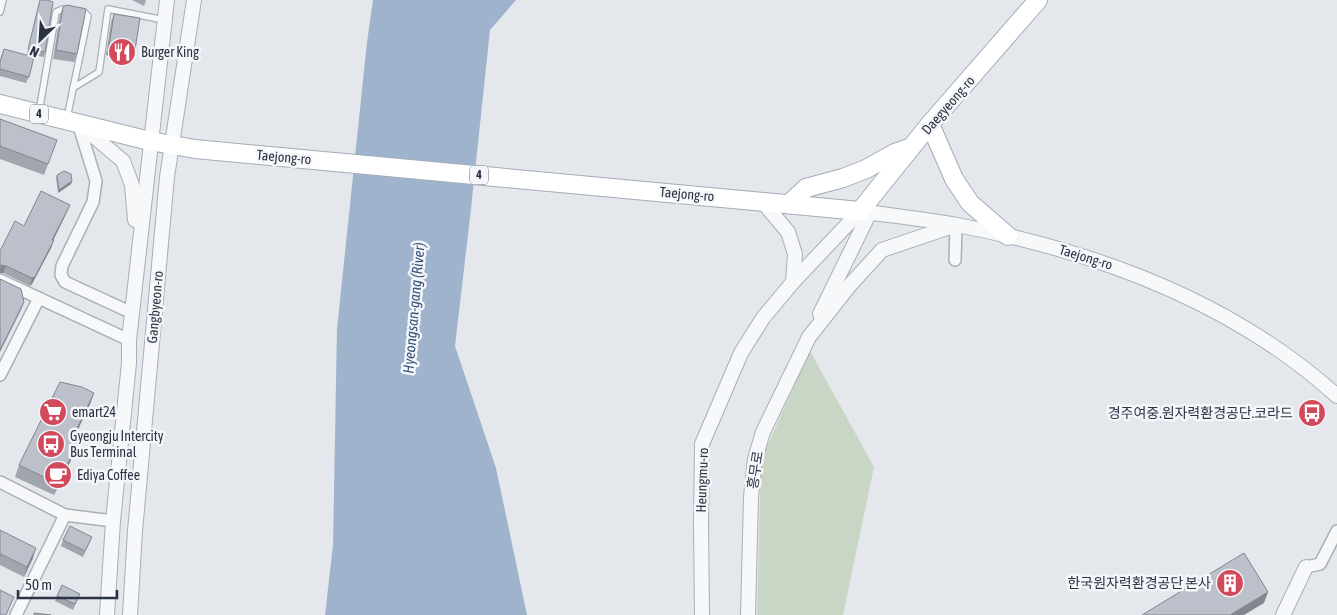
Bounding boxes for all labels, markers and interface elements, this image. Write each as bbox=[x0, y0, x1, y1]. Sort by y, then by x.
north arrow bbox=[15, 15, 65, 65]
restaurant icon: Burger King bbox=[107, 37, 137, 67]
text: N bbox=[27, 43, 42, 61]
place label: Burger King bbox=[141, 44, 199, 60]
street label: Daegyeong-ro bbox=[918, 72, 978, 138]
road number: 4 bbox=[30, 105, 48, 124]
street label: Taejong-ro bbox=[256, 147, 312, 167]
road number: 4 bbox=[470, 166, 488, 184]
street label: Taejong-ro bbox=[659, 184, 715, 204]
street label: Taejong-ro bbox=[1057, 241, 1115, 273]
water label: Hyeongsan-gang (River) bbox=[399, 242, 428, 374]
street label: Gangbyeon-ro bbox=[144, 270, 166, 344]
supermarket icon: emart24 bbox=[38, 397, 68, 427]
bus stop icon: 경주여중.원자력환경공단.코라드 bbox=[1297, 398, 1327, 428]
place label: emart24 bbox=[72, 404, 117, 420]
place label: 경주여중.원자력환경공단.코라드 bbox=[1108, 405, 1293, 421]
place label: Gyeongju Intercity Bus Terminal bbox=[70, 428, 164, 460]
bus stop icon: Gyeongju Intercity Bus Terminal bbox=[36, 429, 66, 459]
street label: Heungmu-ro bbox=[693, 447, 711, 513]
street label: 흥무로 bbox=[744, 450, 766, 490]
cafe icon: Ediya Coffee bbox=[43, 460, 73, 490]
place label: Ediya Coffee bbox=[77, 467, 140, 483]
scale bar bbox=[18, 568, 116, 600]
building icon: 한국원자력환경공단 본사 bbox=[1215, 568, 1245, 598]
place label: 한국원자력환경공단 본사 bbox=[1067, 575, 1211, 591]
text: 50 m bbox=[25, 576, 52, 593]

